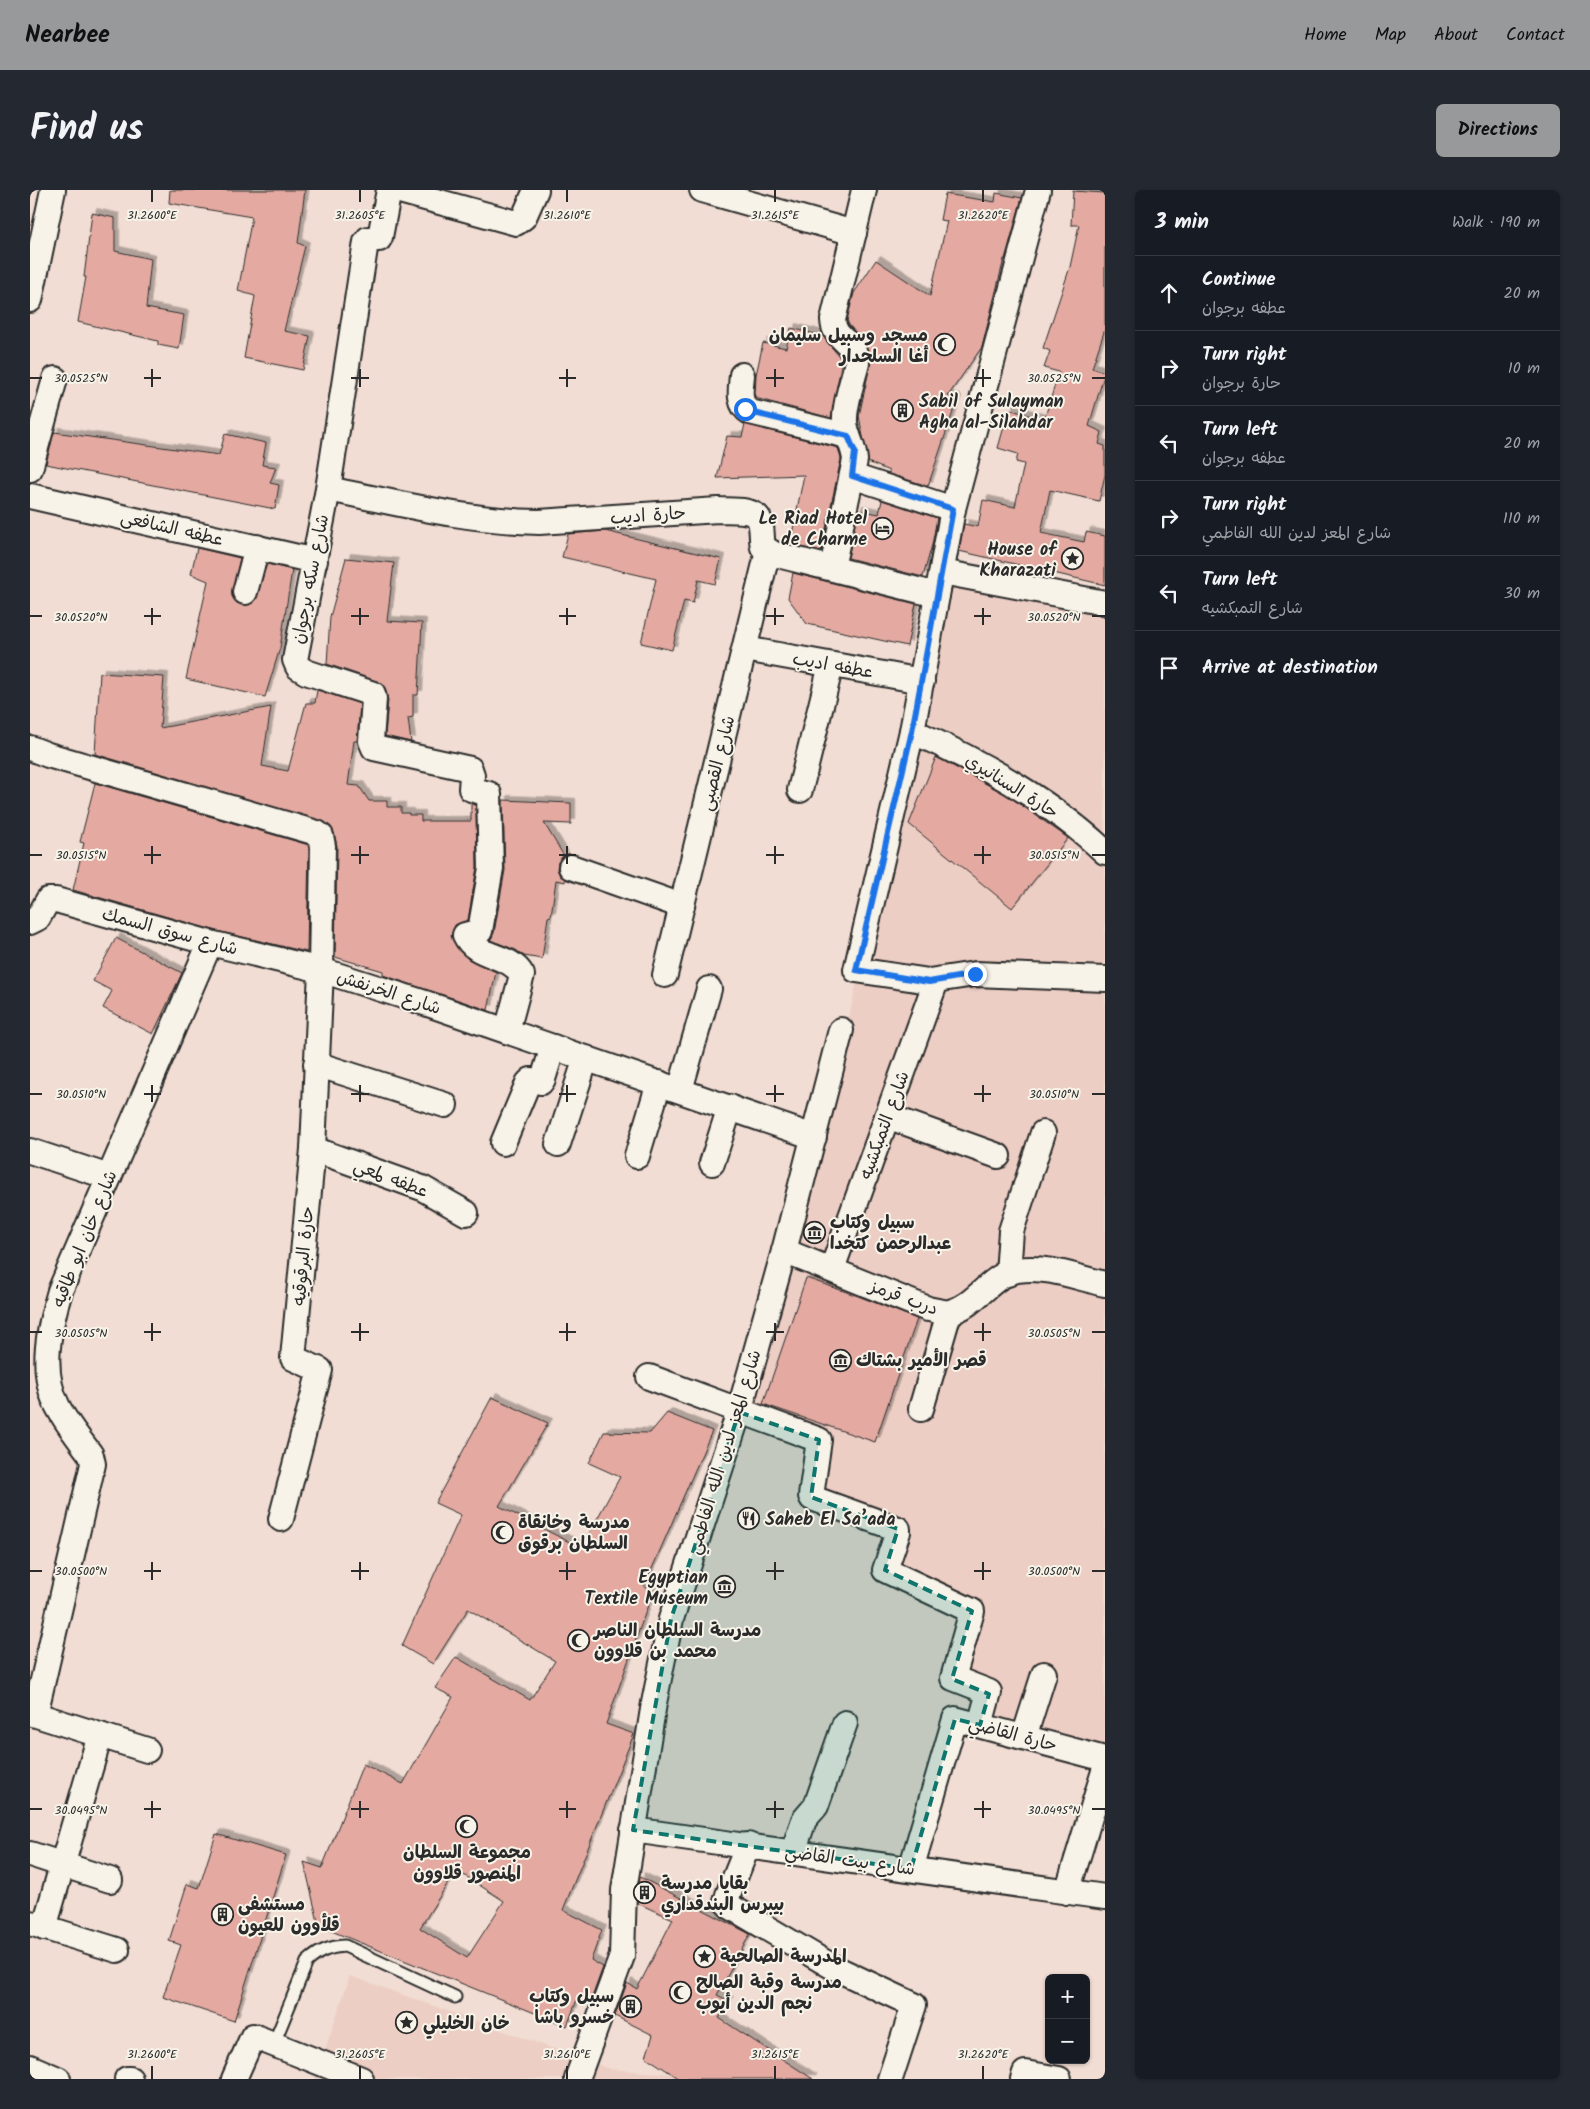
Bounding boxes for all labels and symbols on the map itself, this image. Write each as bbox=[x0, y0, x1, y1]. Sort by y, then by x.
text: 31.2600°E bbox=[127, 206, 178, 225]
text: 31.2605°E bbox=[335, 206, 386, 225]
text: 31.2610°E bbox=[543, 206, 592, 225]
text: 31.2615°E bbox=[751, 206, 800, 225]
text: 31.2620°E bbox=[957, 206, 1010, 225]
place label: مسجد وسبيل سليمان أغا السلحدار bbox=[769, 322, 928, 372]
mosque icon: مسجد وسبيل سليمان أغا السلحدار bbox=[932, 333, 956, 357]
text: 30.0525°N bbox=[54, 369, 108, 388]
text: 30.0525°N bbox=[1027, 369, 1081, 388]
place label: Sabil of Sulayman Agha al-Silahdar bbox=[919, 388, 1064, 438]
route start bbox=[734, 398, 757, 421]
building icon: Sabil of Sulayman Agha al-Silahdar bbox=[891, 399, 915, 423]
street label: حارة اديب bbox=[609, 499, 687, 534]
street label: عطفه الشافعى bbox=[117, 504, 226, 555]
place label: Le Riad Hotel de Charme bbox=[759, 505, 867, 555]
street label: شارع سكه برجوان bbox=[285, 512, 338, 647]
hotel icon: Le Riad Hotel de Charme bbox=[871, 516, 895, 540]
place label: House of Kharazati bbox=[980, 536, 1058, 586]
place icon: House of Kharazati bbox=[1060, 547, 1084, 571]
text: 30.0520°N bbox=[54, 608, 108, 627]
text: 30.0520°N bbox=[1027, 608, 1081, 627]
street label: عطفه اديب bbox=[790, 645, 875, 688]
street label: شارع القصبى bbox=[693, 713, 744, 814]
street label: حارة السنانيري bbox=[959, 747, 1064, 828]
text: 30.0515°N bbox=[56, 846, 106, 865]
text: 30.0515°N bbox=[1029, 846, 1079, 865]
street label: شارع سوق السمك bbox=[98, 900, 241, 965]
street label: شارع الخرنفش bbox=[333, 963, 444, 1024]
route end bbox=[964, 963, 987, 986]
street label: شارع التمبكشيه bbox=[852, 1067, 918, 1184]
text: 30.0510°N bbox=[56, 1085, 106, 1104]
text: 30.0510°N bbox=[1029, 1085, 1079, 1104]
street label: عطفه لمعي bbox=[349, 1152, 432, 1207]
street label: شارع خان ابو طاقيه bbox=[45, 1166, 126, 1313]
street label: حارة البرقوقيه bbox=[286, 1205, 323, 1307]
place label: سبيل وكتاب عبدالرحمن كتخدا bbox=[830, 1209, 951, 1259]
museum icon: سبيل وكتاب عبدالرحمن كتخدا bbox=[802, 1220, 826, 1244]
street label: درب قرمز bbox=[863, 1272, 942, 1324]
text: 30.0505°N bbox=[55, 1324, 107, 1343]
text: 30.0505°N bbox=[1028, 1324, 1080, 1343]
street label: شارع المعز لدين الله الفاطمي bbox=[680, 1346, 770, 1558]
place label: قصر الأمير بشتاك bbox=[856, 1347, 987, 1376]
museum icon: قصر الأمير بشتاك bbox=[828, 1348, 852, 1372]
place label: Saheb El Sa’ada bbox=[765, 1506, 895, 1535]
restaurant icon: Saheb El Sa’ada bbox=[737, 1507, 761, 1531]
place label: مدرسة وخانقاة السلطان برقوق bbox=[518, 1509, 630, 1559]
mosque icon: مدرسة وخانقاة السلطان برقوق bbox=[490, 1520, 514, 1544]
text: 30.0500°N bbox=[55, 1562, 107, 1581]
text: 30.0500°N bbox=[1028, 1562, 1080, 1581]
place label: Egyptian Textile Museum bbox=[585, 1564, 708, 1614]
museum icon: Egyptian Textile Museum bbox=[712, 1575, 736, 1599]
place label: مدرسة السلطان الناصر محمد بن قلاوون bbox=[592, 1617, 761, 1667]
mosque icon: مدرسة السلطان الناصر محمد بن قلاوون bbox=[566, 1628, 590, 1652]
street label: حارة القاضي bbox=[965, 1710, 1060, 1761]
text: 30.0495°N bbox=[55, 1801, 107, 1820]
text: 30.0495°N bbox=[1028, 1801, 1080, 1820]
mosque icon: مجموعة السلطان المنصور قلاوون bbox=[455, 1815, 479, 1839]
street label: شارع بيت القاضي bbox=[783, 1838, 917, 1885]
place label: مجموعة السلطان المنصور قلاوون bbox=[403, 1839, 531, 1889]
place label: بقايا مدرسة بيبرس البندقداري bbox=[661, 1870, 784, 1920]
building icon: بقايا مدرسة بيبرس البندقداري bbox=[633, 1881, 657, 1905]
place label: مستشفى قلأوون للعيون bbox=[238, 1891, 340, 1941]
building icon: مستشفى قلأوون للعيون bbox=[210, 1902, 234, 1926]
place label: المدرسة الصالحية bbox=[720, 1943, 847, 1972]
place icon: المدرسة الصالحية bbox=[692, 1944, 716, 1968]
place label: مدرسة وقبة الصالح نجم الدين أيوب bbox=[696, 1969, 842, 2019]
mosque icon: مدرسة وقبة الصالح نجم الدين أيوب bbox=[668, 1980, 692, 2004]
place label: سبيل وكتاب خسرو باشا bbox=[529, 1983, 614, 2033]
building icon: سبيل وكتاب خسرو باشا bbox=[618, 1994, 642, 2018]
place label: خان الخليلي bbox=[423, 2010, 510, 2039]
place icon: خان الخليلي bbox=[395, 2011, 419, 2035]
text: 31.2600°E bbox=[127, 2045, 178, 2064]
text: 31.2605°E bbox=[335, 2045, 386, 2064]
text: 31.2610°E bbox=[543, 2045, 592, 2064]
text: 31.2615°E bbox=[751, 2045, 800, 2064]
text: 31.2620°E bbox=[957, 2045, 1010, 2064]

